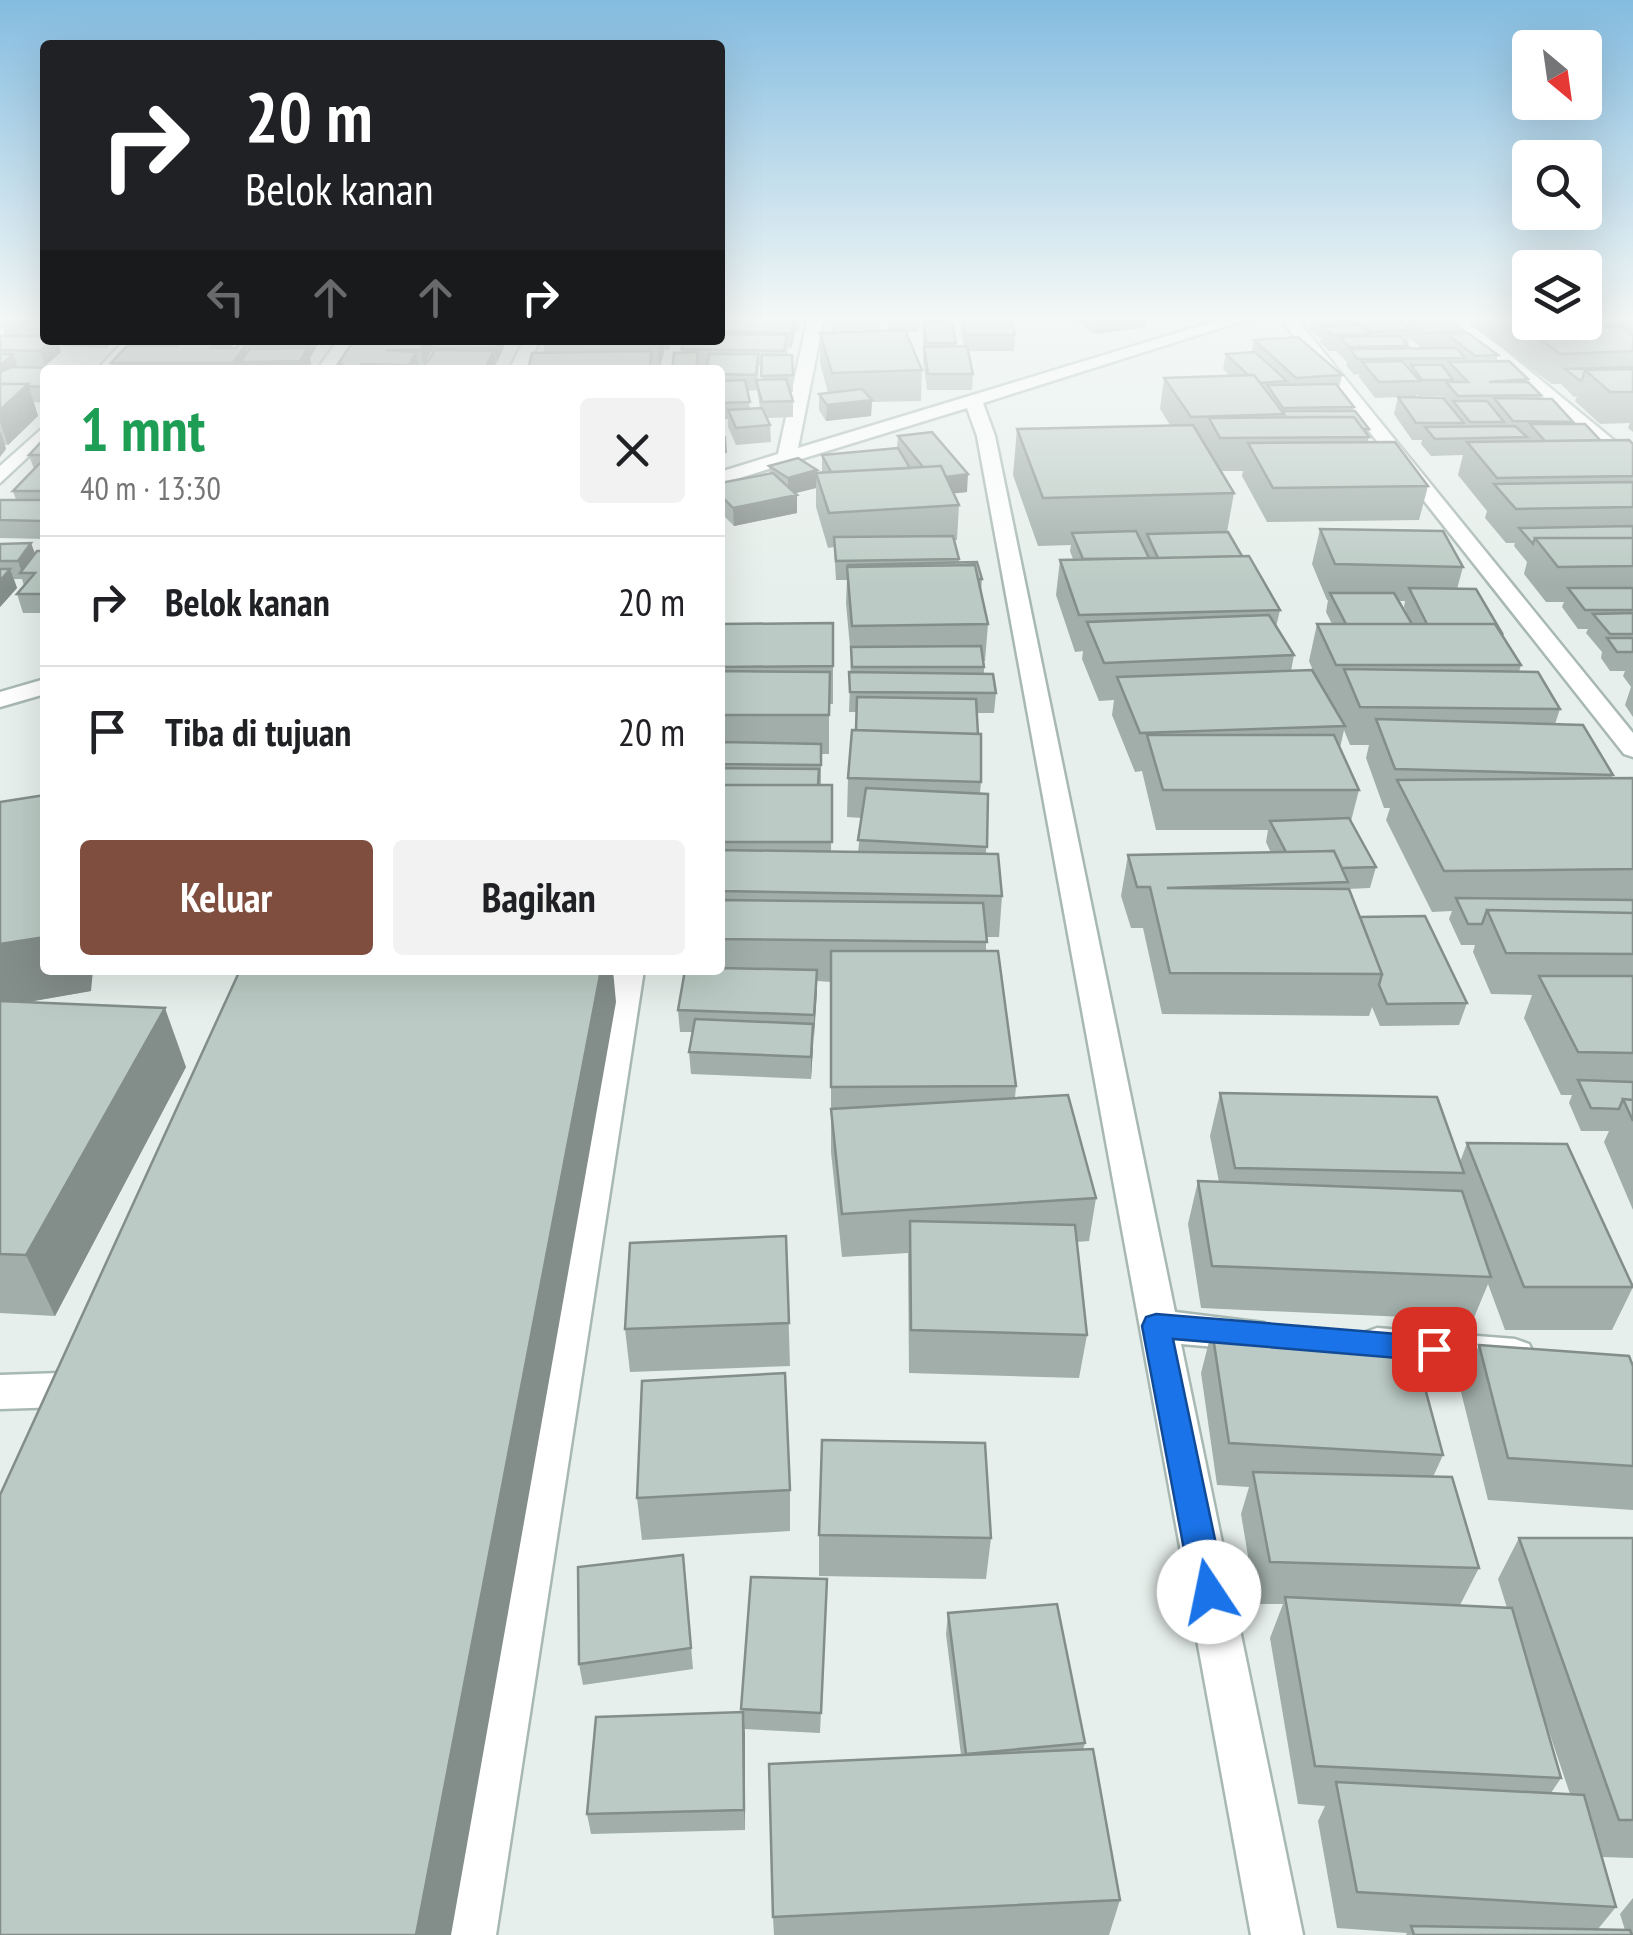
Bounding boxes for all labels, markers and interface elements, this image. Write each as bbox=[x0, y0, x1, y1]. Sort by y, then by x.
north arrow bbox=[1512, 30, 1602, 120]
map controls bbox=[1512, 30, 1602, 340]
text: 20 m bbox=[245, 71, 373, 161]
icon: right bbox=[80, 80, 210, 210]
button: search bbox=[1512, 140, 1602, 230]
text: Belok kanan bbox=[245, 159, 434, 217]
button: layers bbox=[1512, 250, 1602, 340]
icon: left bbox=[198, 270, 253, 325]
icon: ahead bbox=[303, 270, 358, 325]
icon: ahead bbox=[408, 270, 463, 325]
icon: right bbox=[513, 270, 568, 325]
text: 1 mnt bbox=[80, 390, 205, 468]
button: close bbox=[580, 398, 685, 503]
text: 40 m · 13:30 bbox=[80, 467, 221, 509]
icon: right bbox=[80, 574, 135, 629]
text: Belok kanan bbox=[165, 577, 330, 626]
text: 20 m bbox=[618, 577, 685, 626]
icon: arrive bbox=[80, 704, 135, 759]
text: Tiba di tujuan bbox=[165, 707, 351, 756]
text: 20 m bbox=[618, 707, 685, 756]
button: Keluar bbox=[80, 840, 373, 955]
button: Bagikan bbox=[393, 840, 685, 955]
pin bbox=[1392, 1307, 1477, 1392]
icon: arrive bbox=[1407, 1322, 1462, 1377]
position arrow bbox=[1157, 1540, 1261, 1644]

